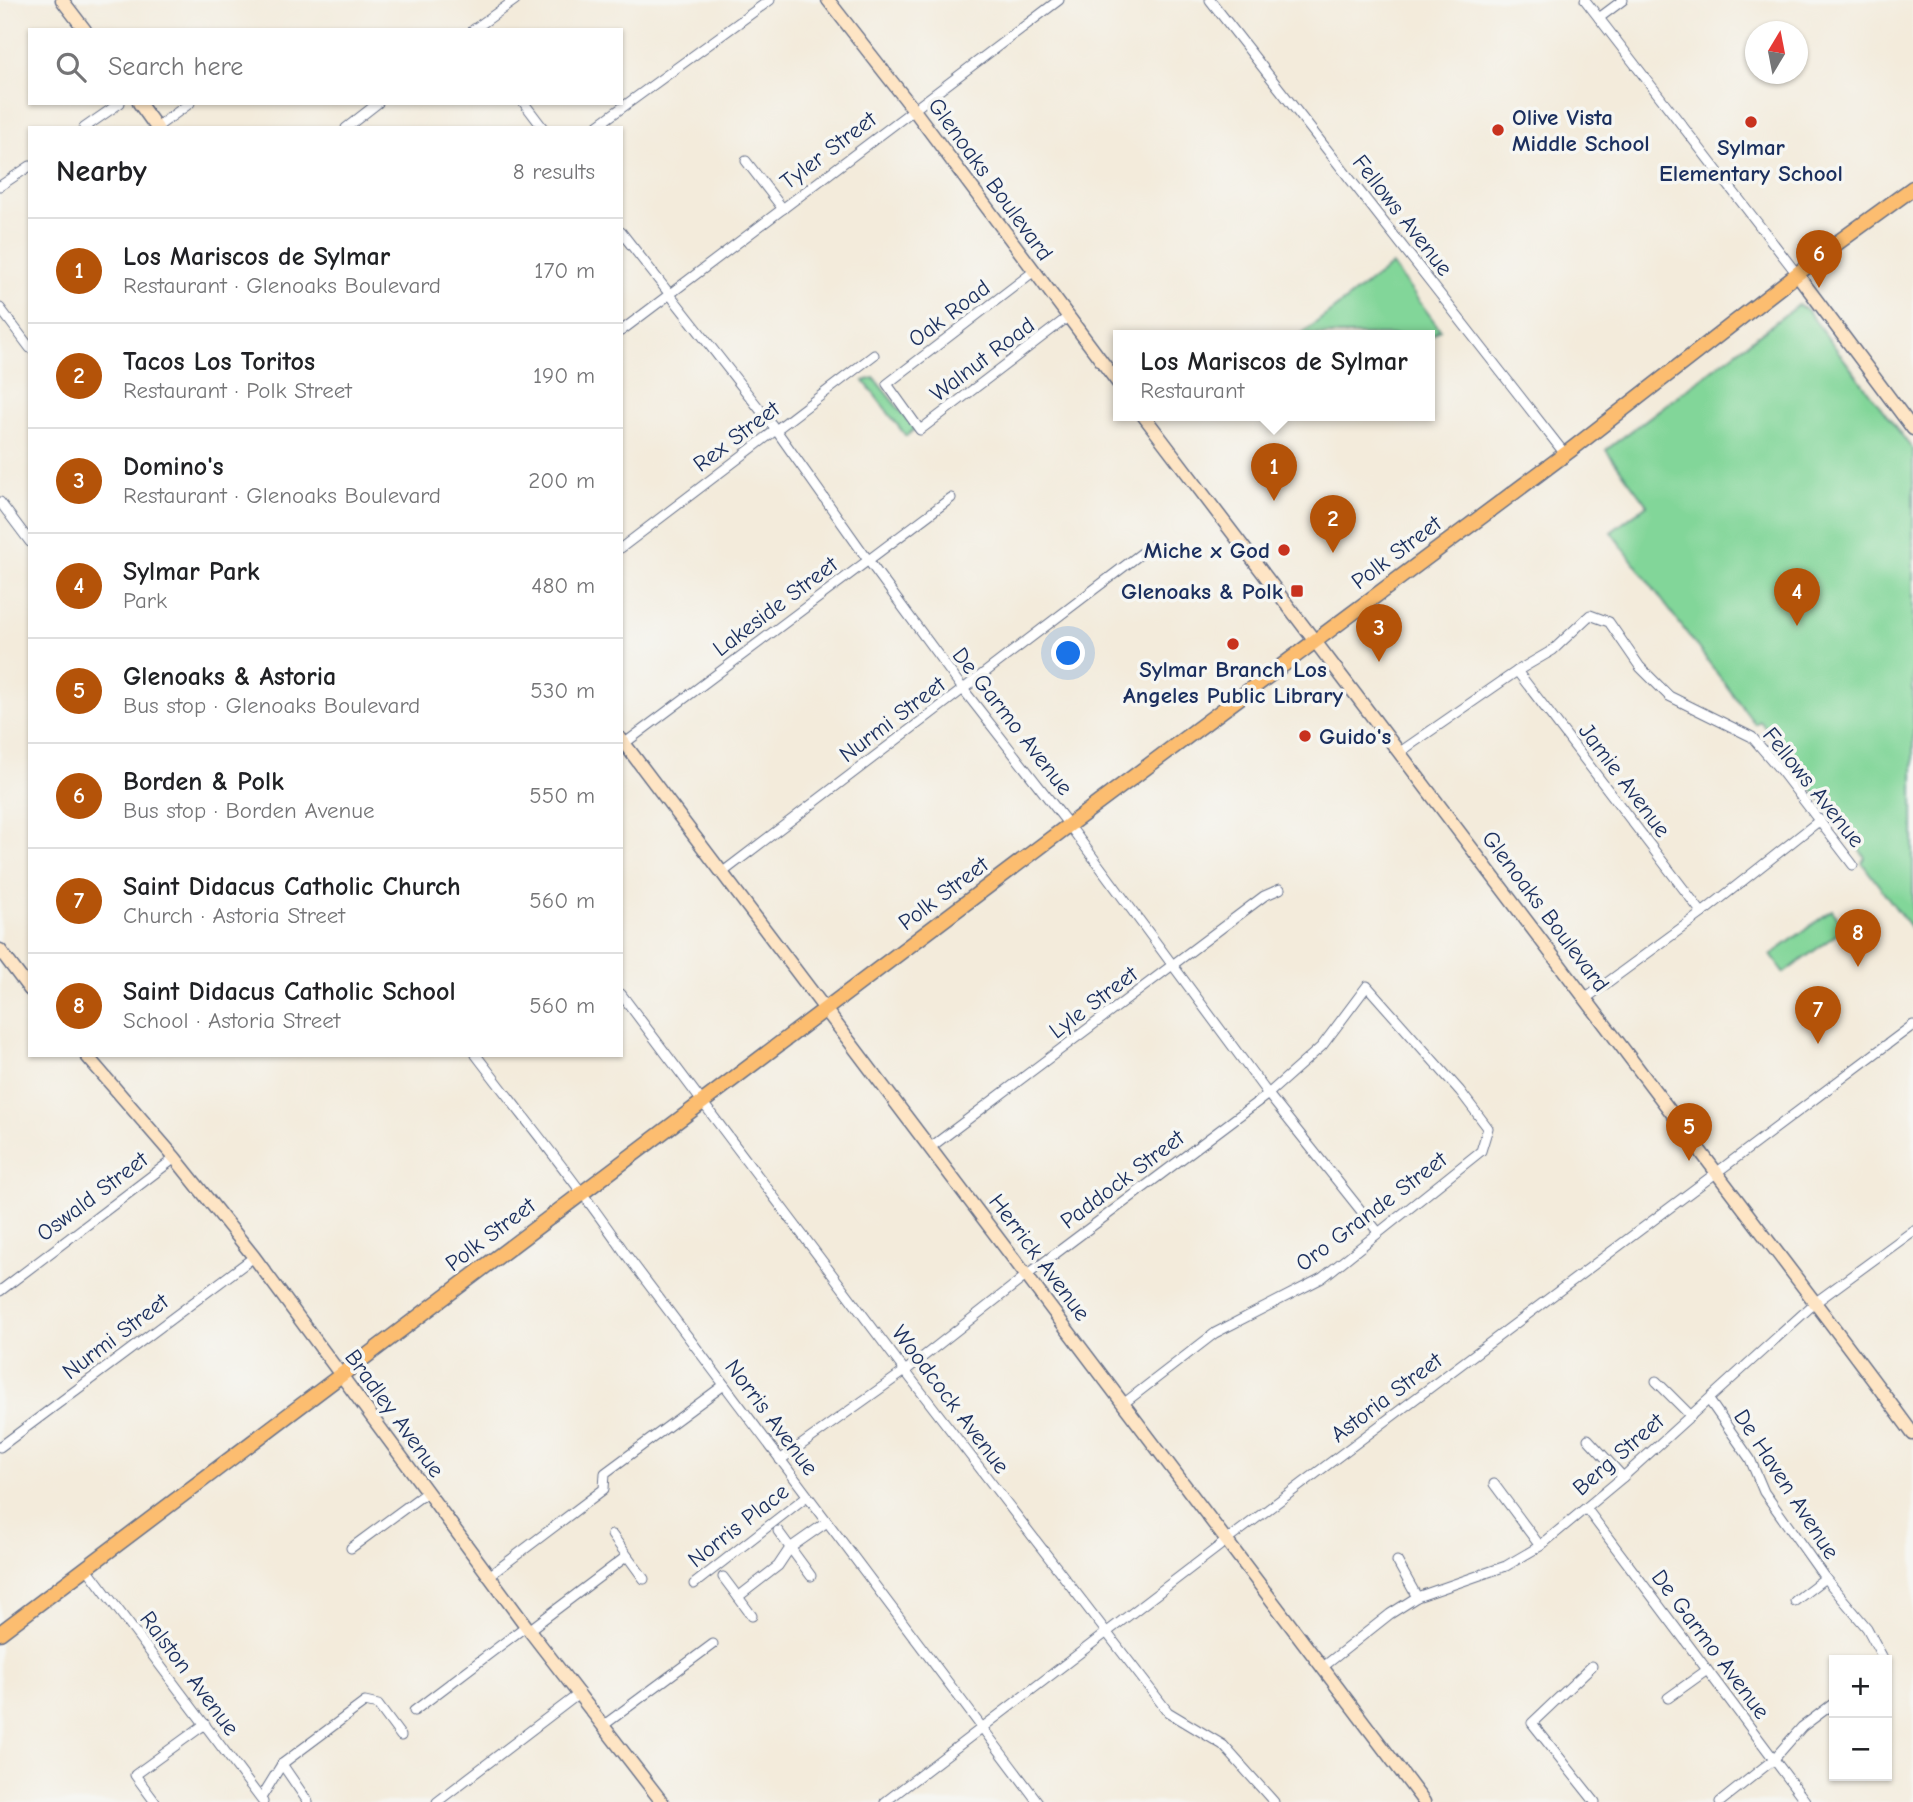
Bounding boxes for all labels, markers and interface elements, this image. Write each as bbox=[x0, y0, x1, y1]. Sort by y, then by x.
north arrow bbox=[1745, 21, 1808, 84]
search box bbox=[28, 28, 623, 105]
icon: search bbox=[52, 48, 90, 86]
text: Search here bbox=[108, 52, 243, 82]
street label: Glenoaks Boulevard bbox=[922, 93, 1059, 266]
place label: Olive Vista Middle School bbox=[1512, 104, 1650, 157]
street label: Tyler Street bbox=[775, 105, 883, 195]
marker: Sylmar Elementary School bbox=[1743, 114, 1759, 130]
marker: Olive Vista Middle School bbox=[1490, 122, 1506, 138]
place label: Sylmar Elementary School bbox=[1659, 134, 1843, 187]
street label: Fellows Avenue bbox=[1347, 149, 1458, 281]
text: Nearby bbox=[56, 154, 147, 189]
text: 8 results bbox=[513, 158, 595, 185]
pin: 6 bbox=[1796, 230, 1842, 288]
text: Los Mariscos de Sylmar bbox=[123, 242, 390, 272]
text: 1 bbox=[74, 257, 84, 284]
text: 170 m bbox=[534, 257, 595, 284]
text: Restaurant · Glenoaks Boulevard bbox=[123, 272, 441, 299]
street label: Oak Road bbox=[903, 274, 995, 353]
street label: Walnut Road bbox=[925, 311, 1040, 407]
popup bbox=[1113, 330, 1435, 421]
text: Tacos Los Toritos bbox=[123, 347, 315, 377]
text: Los Mariscos de Sylmar bbox=[1140, 347, 1408, 377]
text: 2 bbox=[73, 362, 85, 389]
text: 190 m bbox=[533, 362, 595, 389]
text: Restaurant · Polk Street bbox=[123, 377, 352, 404]
text: Restaurant bbox=[1140, 377, 1244, 404]
street label: Rex Street bbox=[688, 394, 786, 478]
pin: 1 bbox=[1251, 443, 1297, 501]
text: Domino's bbox=[123, 452, 224, 482]
text: 3 bbox=[73, 467, 85, 494]
text: 200 m bbox=[528, 467, 595, 494]
text: Restaurant · Glenoaks Boulevard bbox=[123, 482, 441, 509]
pin: 2 bbox=[1310, 495, 1356, 553]
street label: Polk Street bbox=[1346, 509, 1448, 595]
place label: Miche x God bbox=[1144, 537, 1270, 564]
marker: Miche x God bbox=[1276, 542, 1292, 558]
street label: Lakeside Street bbox=[708, 550, 844, 662]
text: Sylmar Park bbox=[123, 557, 260, 587]
pin: 4 bbox=[1774, 568, 1820, 626]
text: 4 bbox=[74, 572, 84, 599]
text: 480 m bbox=[531, 572, 595, 599]
place label: Glenoaks & Polk bbox=[1121, 578, 1283, 605]
marker: Glenoaks & Polk bbox=[1289, 583, 1305, 599]
text: Park bbox=[123, 587, 167, 614]
pin: 3 bbox=[1356, 604, 1402, 662]
your location bbox=[1051, 636, 1085, 670]
marker: Sylmar Branch Los Angeles Public Library bbox=[1225, 636, 1241, 652]
street label: De Garmo Avenue bbox=[947, 642, 1079, 801]
place label: Sylmar Branch Los Angeles Public Library bbox=[1123, 656, 1343, 709]
text: Glenoaks & Astoria bbox=[123, 662, 336, 692]
street label: Nurmi Street bbox=[834, 670, 952, 768]
text: 5 bbox=[73, 677, 85, 704]
text: 530 m bbox=[530, 677, 595, 704]
text: Bus stop · Glenoaks Boulevard bbox=[123, 692, 420, 719]
street label: Jamie Avenue bbox=[1573, 718, 1676, 843]
street label: Fellows Avenue bbox=[1757, 722, 1870, 853]
place label: Guido's bbox=[1319, 723, 1391, 750]
marker: Guido's bbox=[1297, 728, 1313, 744]
text: Borden & Polk bbox=[123, 767, 284, 797]
text: 6 bbox=[73, 782, 85, 809]
text: 550 m bbox=[529, 782, 595, 809]
text: Bus stop · Borden Avenue bbox=[123, 797, 375, 824]
street label: Glenoaks Boulevard bbox=[1476, 825, 1615, 997]
street label: Polk Street bbox=[893, 850, 995, 936]
text: Saint Didacus Catholic Church bbox=[123, 872, 461, 902]
text: 7 bbox=[74, 887, 84, 914]
text: 560 m bbox=[529, 887, 595, 914]
text: Church · Astoria Street bbox=[123, 902, 345, 929]
pin: 8 bbox=[1835, 909, 1881, 967]
street label: Lyle Street bbox=[1044, 960, 1144, 1044]
text: Saint Didacus Catholic School bbox=[123, 977, 456, 1007]
pin: 7 bbox=[1795, 986, 1841, 1044]
text: 8 bbox=[73, 992, 85, 1019]
text: 560 m bbox=[529, 992, 595, 1019]
text: School · Astoria Street bbox=[123, 1007, 340, 1034]
pin: 5 bbox=[1666, 1103, 1712, 1161]
street label: Paddock Street bbox=[1055, 1123, 1191, 1235]
street label: Oswald Street bbox=[31, 1145, 154, 1247]
street label: Oro Grande Street bbox=[1290, 1145, 1453, 1277]
street label: Herrick Avenue bbox=[983, 1189, 1096, 1326]
street label: Polk Street bbox=[440, 1191, 542, 1277]
street label: Nurmi Street bbox=[57, 1287, 175, 1385]
street label: Woodcock Avenue bbox=[886, 1320, 1015, 1479]
street label: Bradley Avenue bbox=[339, 1344, 450, 1483]
street label: Astoria Street bbox=[1325, 1346, 1448, 1448]
street label: Norris Avenue bbox=[719, 1354, 824, 1481]
street label: De Haven Avenue bbox=[1728, 1404, 1845, 1564]
street label: Berg Street bbox=[1567, 1407, 1670, 1501]
street label: Norris Place bbox=[683, 1478, 794, 1573]
street label: De Garmo Avenue bbox=[1646, 1564, 1776, 1724]
street label: Ralston Avenue bbox=[134, 1606, 245, 1741]
map controls bbox=[1829, 1655, 1892, 1781]
button: + bbox=[1829, 1655, 1892, 1718]
button: − bbox=[1829, 1718, 1892, 1781]

